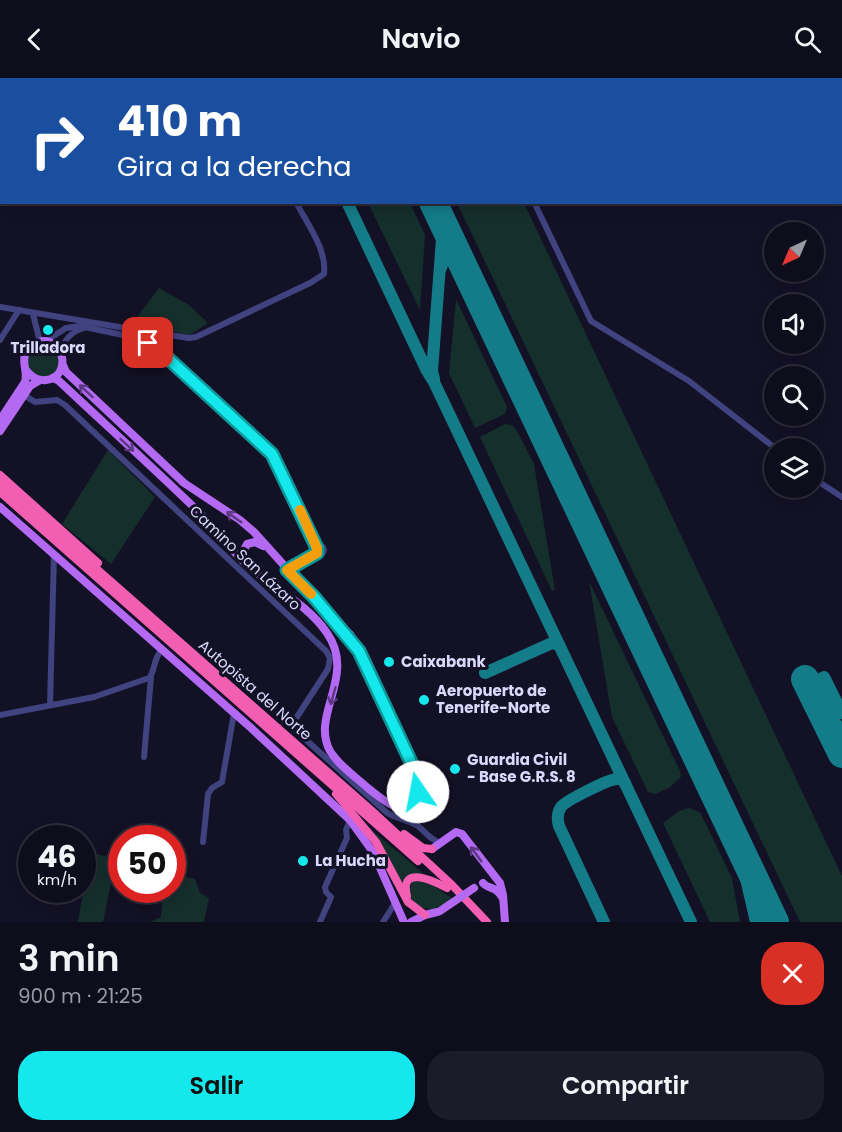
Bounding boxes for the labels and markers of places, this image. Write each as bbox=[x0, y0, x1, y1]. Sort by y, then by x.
pin bbox=[122, 317, 173, 368]
marker: Trilladora bbox=[41, 323, 55, 337]
place label: Trilladora bbox=[10, 337, 86, 358]
place label: Caixabank bbox=[401, 651, 487, 672]
marker: Caixabank bbox=[382, 655, 396, 669]
place label: Aeropuerto de Tenerife-Norte bbox=[436, 680, 550, 718]
marker: Aeropuerto de Tenerife-Norte bbox=[417, 693, 431, 707]
place label: Guardia Civil - Base G.R.S. 8 bbox=[467, 749, 576, 787]
marker: Guardia Civil - Base G.R.S. 8 bbox=[448, 762, 462, 776]
place label: La Hucha bbox=[315, 850, 386, 871]
marker: La Hucha bbox=[296, 854, 310, 868]

